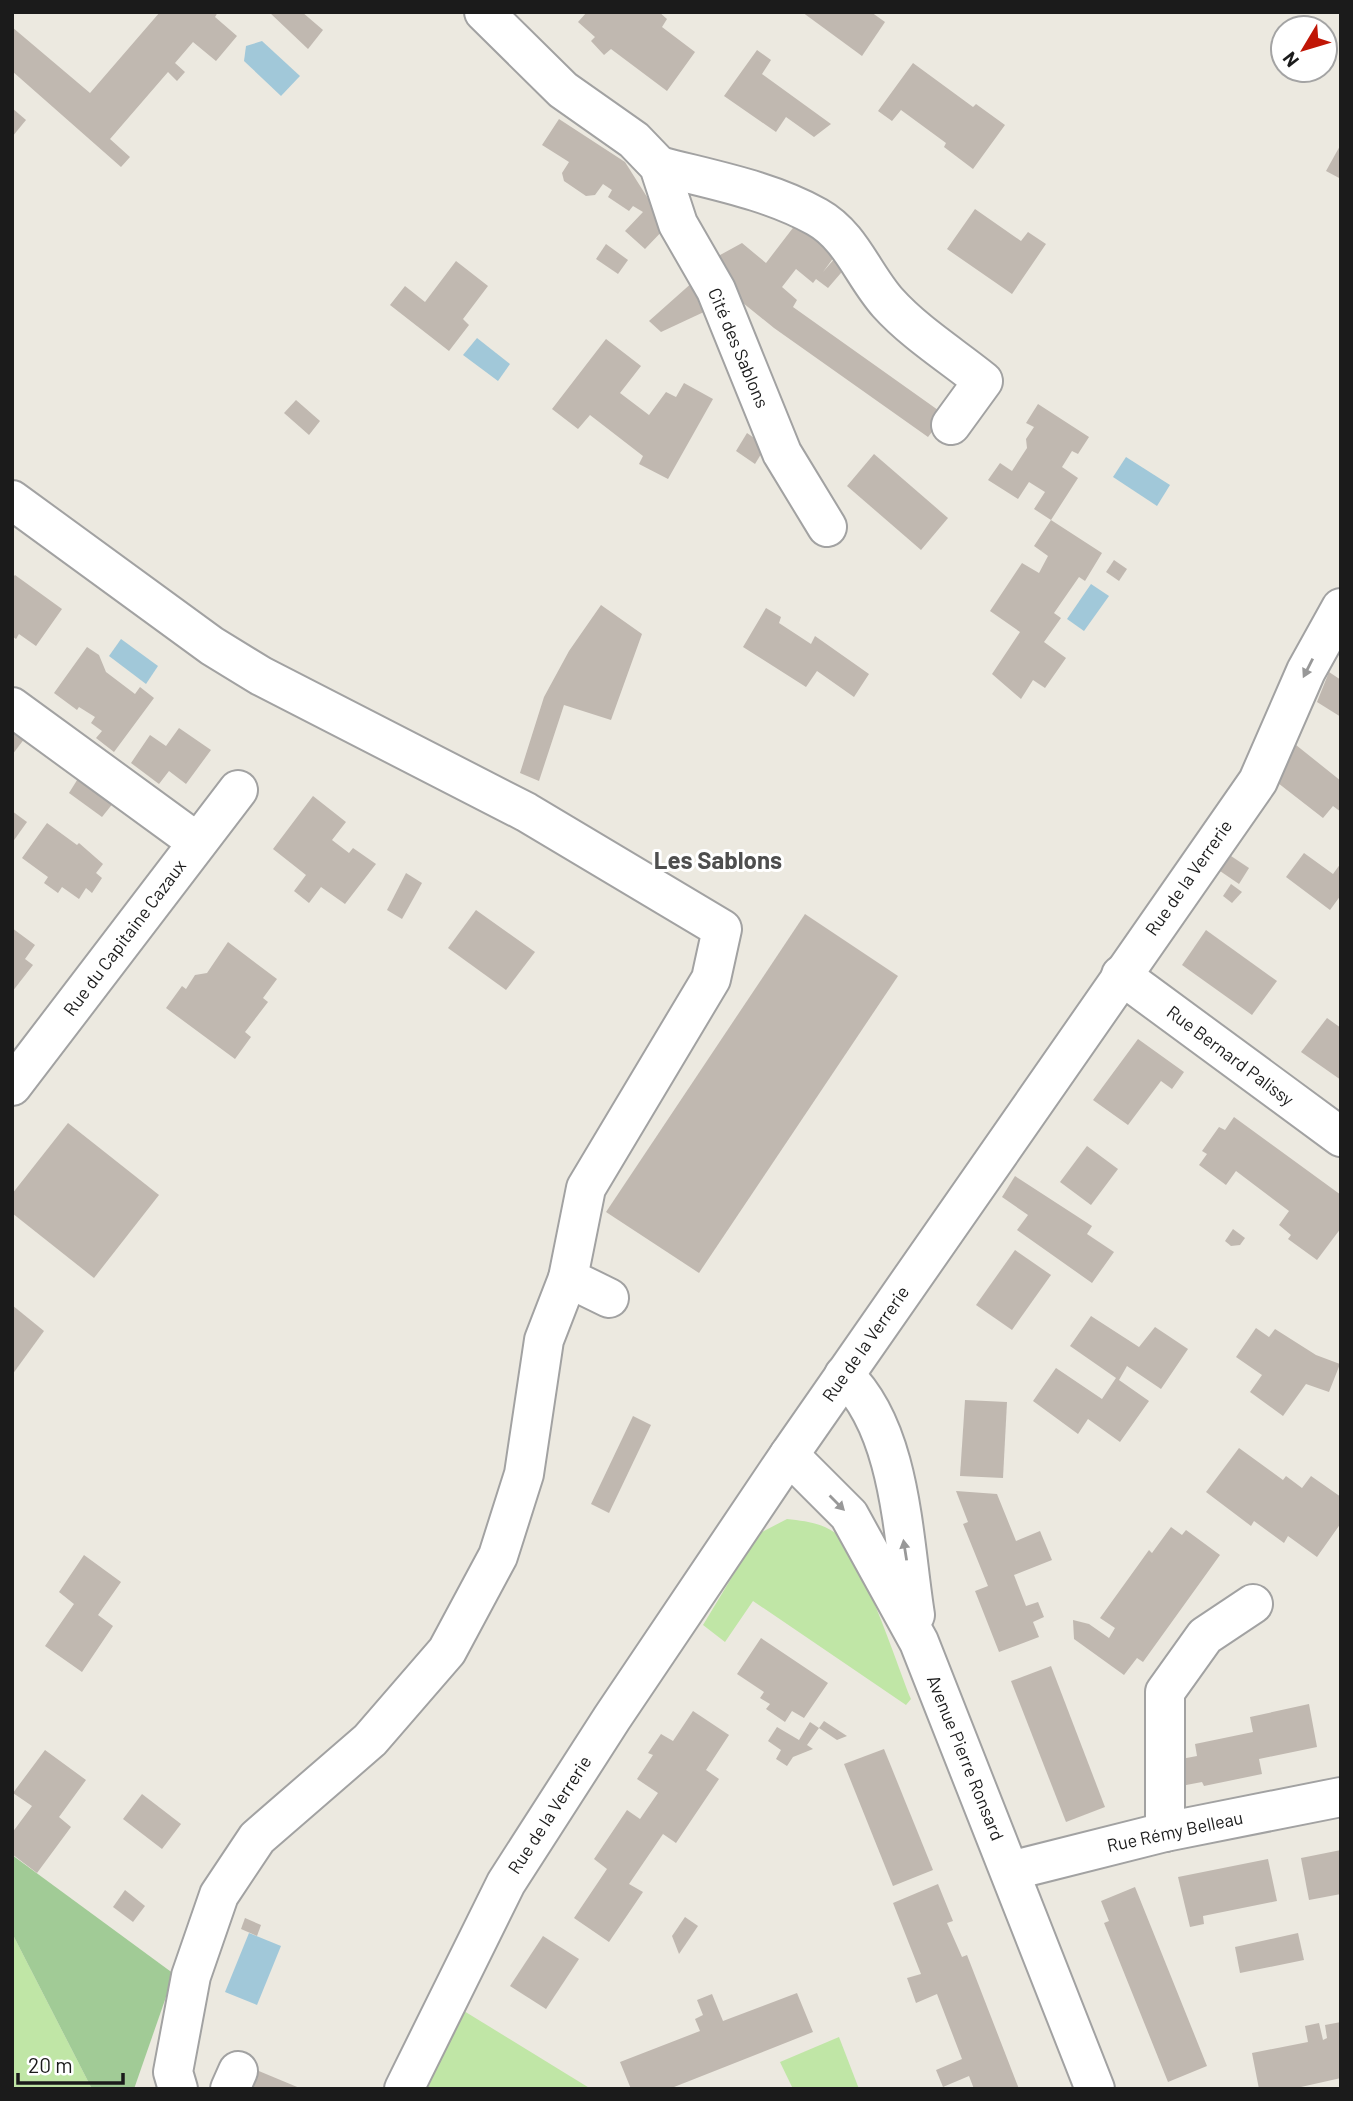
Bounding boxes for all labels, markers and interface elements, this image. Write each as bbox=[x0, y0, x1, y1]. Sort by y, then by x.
north arrow bbox=[1269, 14, 1339, 84]
text: N bbox=[1277, 48, 1303, 72]
street label: Cité des Sablons bbox=[704, 284, 774, 411]
one-way arrow bbox=[1302, 658, 1314, 678]
street label: Rue de la Verrerie bbox=[1140, 815, 1236, 940]
district label: Les Sablons bbox=[654, 845, 782, 874]
street label: Rue du Capitaine Cazaux bbox=[58, 855, 190, 1020]
street label: Rue Bernard Palissy bbox=[1163, 1000, 1298, 1110]
street label: Rue de la Verrerie bbox=[817, 1281, 913, 1406]
one-way arrow bbox=[829, 1494, 845, 1511]
one-way arrow bbox=[899, 1539, 910, 1561]
street label: Avenue Pierre Ronsard bbox=[923, 1672, 1009, 1844]
street label: Rue de la Verrerie bbox=[503, 1751, 596, 1878]
street label: Rue Rémy Belleau bbox=[1105, 1806, 1245, 1856]
scale bar bbox=[18, 2042, 122, 2086]
text: 20 m bbox=[28, 2052, 73, 2077]

